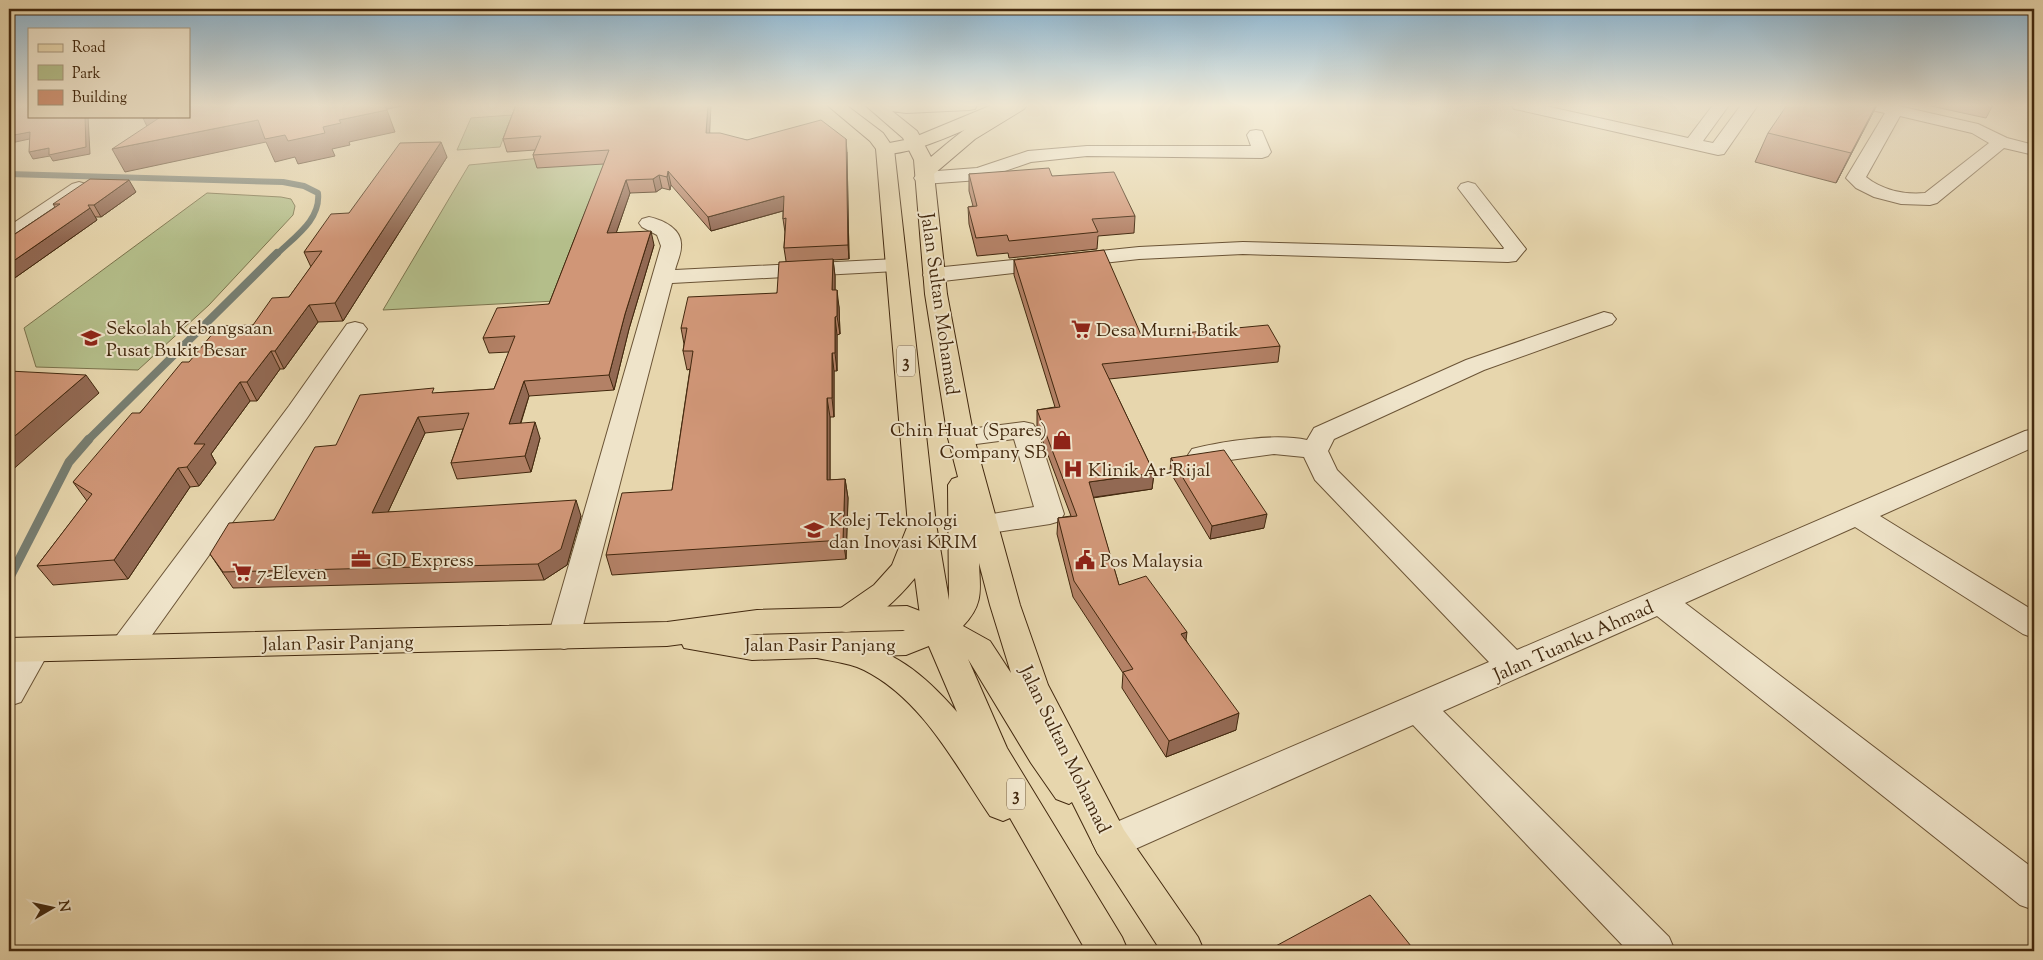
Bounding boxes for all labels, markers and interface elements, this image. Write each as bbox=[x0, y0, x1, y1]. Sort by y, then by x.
legend bbox=[28, 28, 190, 118]
text: Road bbox=[72, 38, 106, 59]
text: Park bbox=[72, 64, 101, 85]
text: Building bbox=[72, 88, 127, 109]
street label: Jalan Sultan Mohamad bbox=[912, 210, 965, 398]
place label: Sekolah Kebangsaan Pusat Bukit Besar bbox=[106, 316, 273, 365]
supermarket icon: Desa Murni Batik bbox=[1070, 318, 1092, 340]
place label: Desa Murni Batik bbox=[1096, 318, 1240, 345]
school or university icon: Sekolah Kebangsaan Pusat Bukit Besar bbox=[80, 327, 102, 349]
road number: 3 bbox=[897, 346, 915, 376]
place label: Chin Huat (Spares) Company SB bbox=[890, 418, 1047, 467]
shop icon: Chin Huat (Spares) Company SB bbox=[1051, 429, 1073, 451]
hospital icon: Klinik Ar-Rijal bbox=[1062, 458, 1084, 480]
place label: Klinik Ar-Rijal bbox=[1088, 458, 1210, 485]
place label: Kolej Teknologi dan Inovasi KRIM bbox=[829, 508, 978, 557]
school or university icon: Kolej Teknologi dan Inovasi KRIM bbox=[803, 519, 825, 541]
office icon: GD Express bbox=[350, 548, 372, 570]
place label: GD Express bbox=[376, 548, 474, 575]
public building icon: Pos Malaysia bbox=[1074, 549, 1096, 571]
place label: Pos Malaysia bbox=[1100, 549, 1203, 576]
supermarket icon: 7-Eleven bbox=[231, 561, 253, 583]
place label: 7-Eleven bbox=[257, 561, 327, 588]
street label: Jalan Tuanku Ahmad bbox=[1489, 595, 1659, 690]
street label: Jalan Pasir Panjang bbox=[261, 630, 414, 659]
street label: Jalan Pasir Panjang bbox=[743, 633, 896, 660]
street label: Jalan Sultan Mohamad bbox=[1011, 661, 1116, 839]
road number: 3 bbox=[1007, 779, 1025, 810]
north arrow bbox=[28, 882, 78, 932]
text: N bbox=[52, 899, 74, 913]

